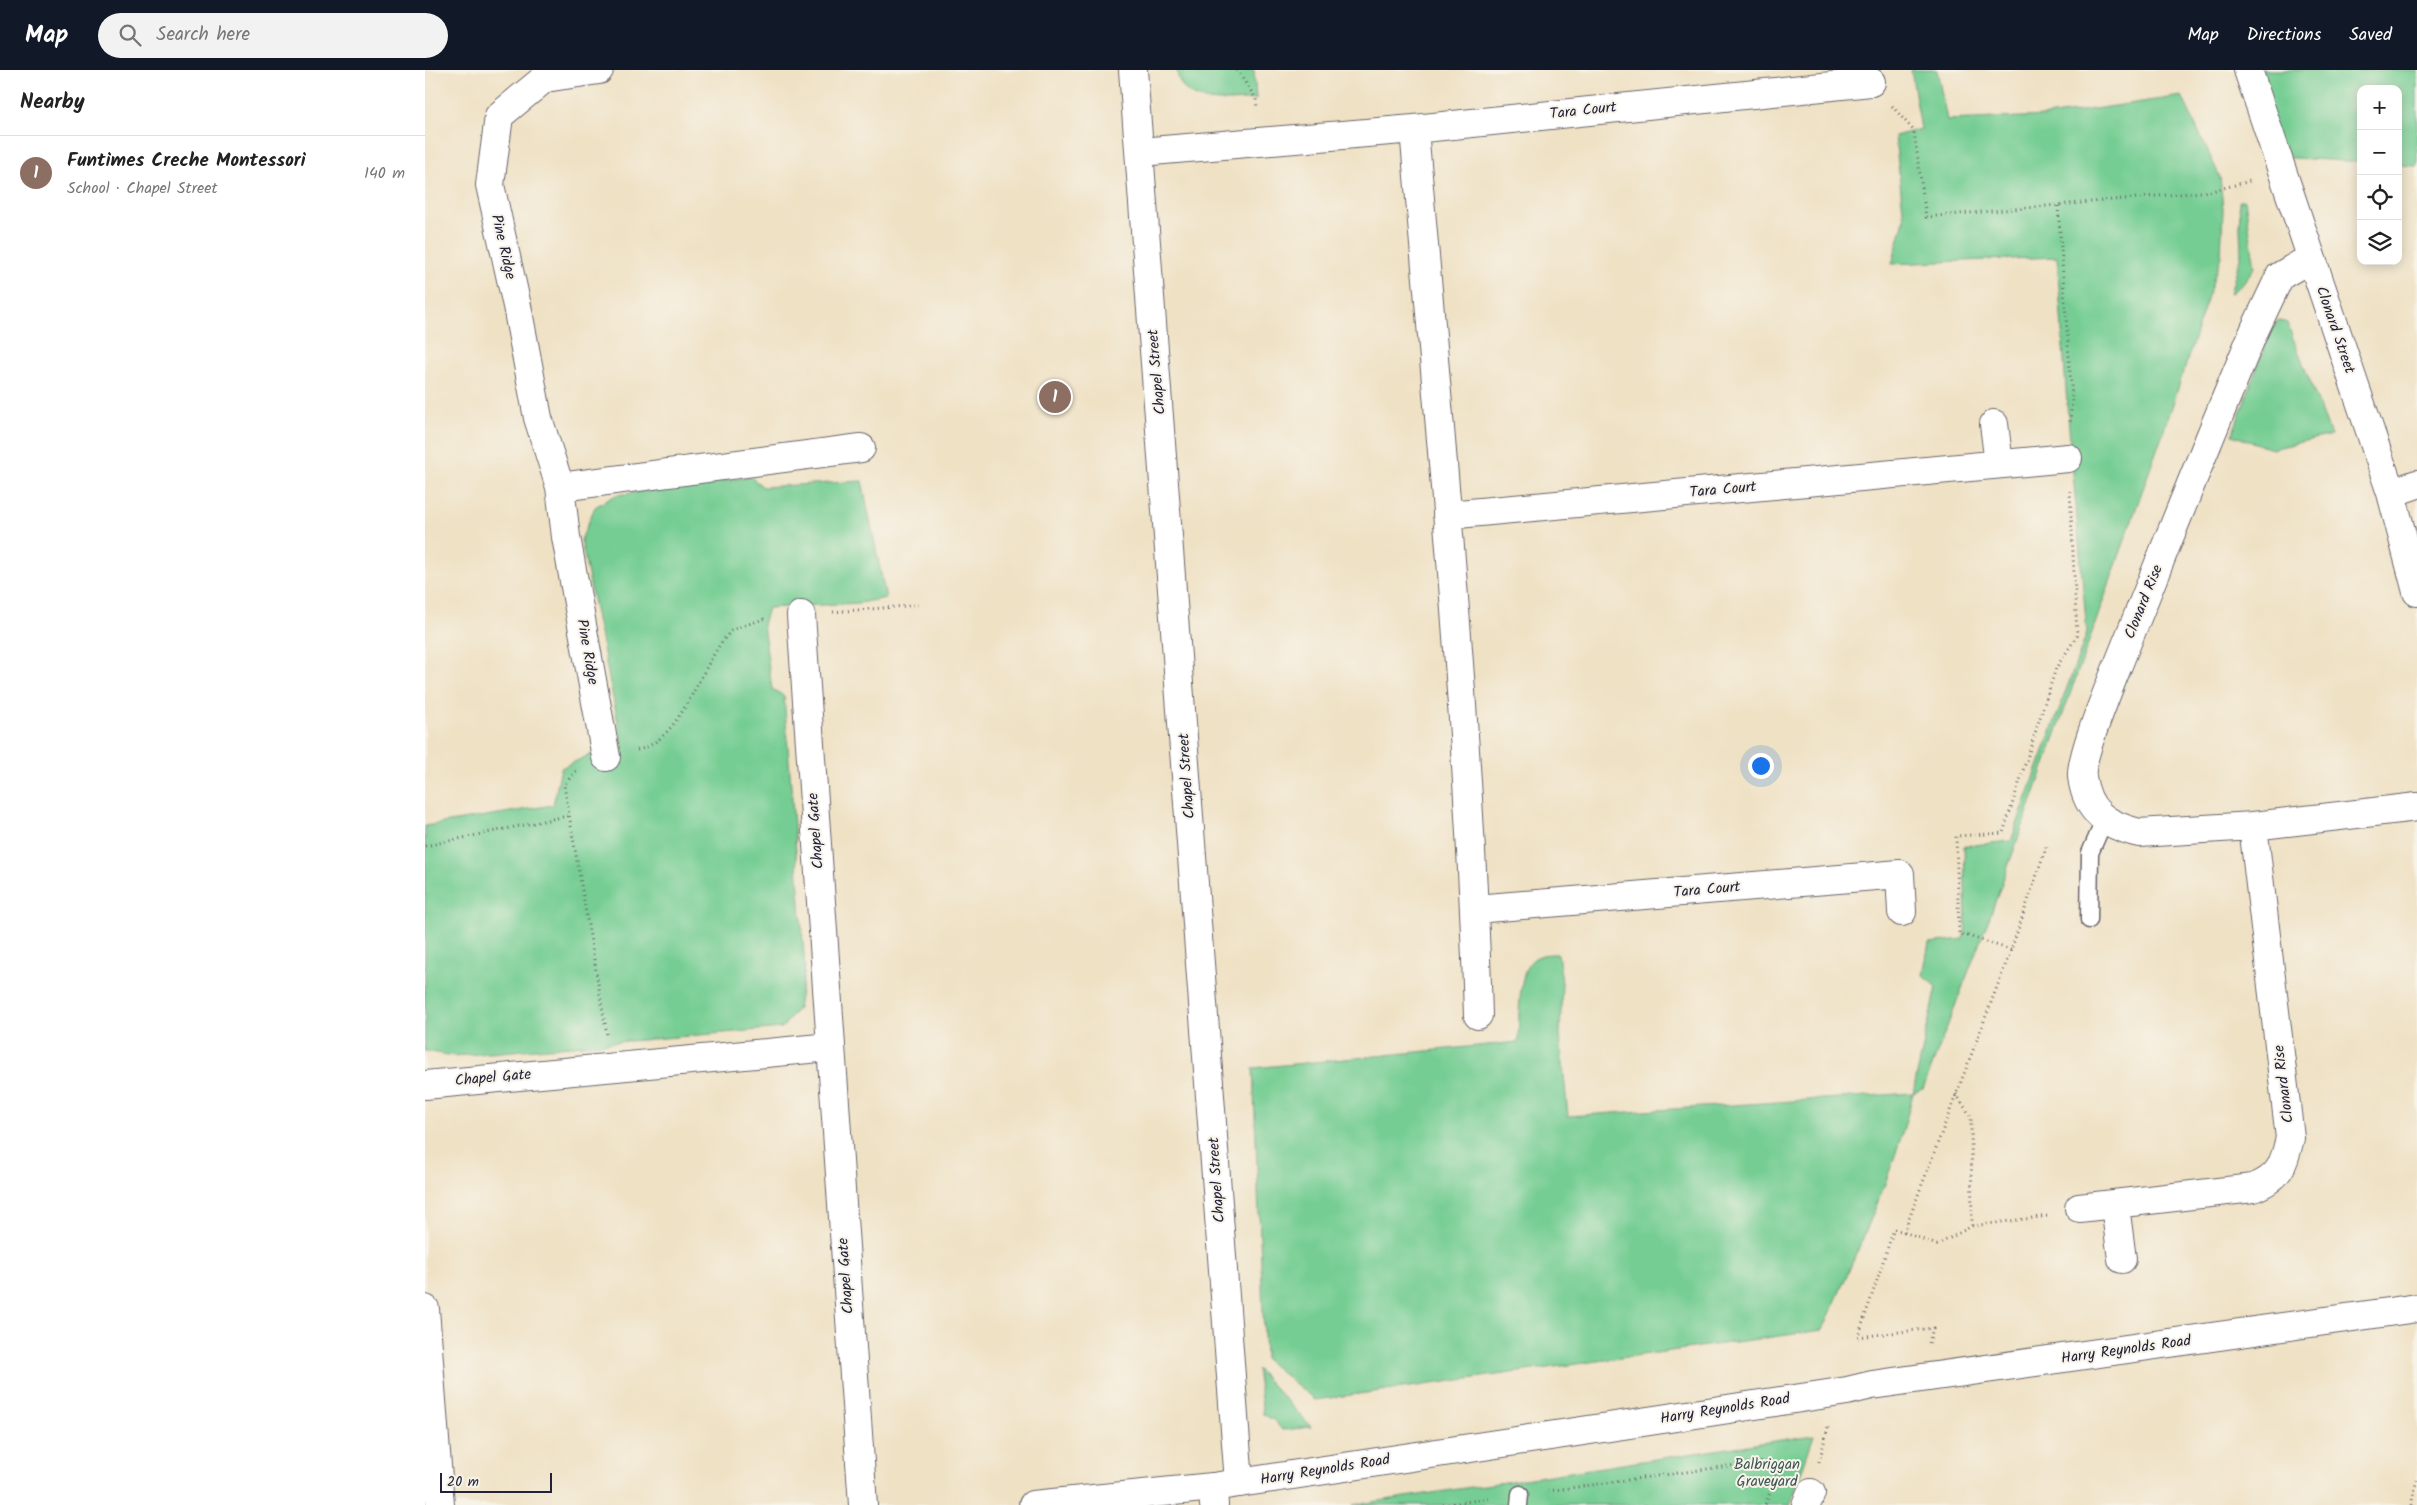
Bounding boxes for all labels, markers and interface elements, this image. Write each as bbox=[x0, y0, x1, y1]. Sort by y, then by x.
search box bbox=[98, 13, 448, 58]
text: Map bbox=[25, 16, 68, 55]
text: Search here bbox=[156, 20, 250, 50]
icon: search bbox=[116, 21, 144, 49]
text: Map bbox=[2187, 21, 2219, 50]
text: Directions bbox=[2247, 21, 2321, 50]
text: Saved bbox=[2349, 21, 2392, 50]
map controls bbox=[2357, 85, 2402, 265]
button: + bbox=[2357, 85, 2402, 130]
text: Nearby bbox=[20, 86, 85, 119]
street label: Tara Court bbox=[1549, 96, 1618, 126]
button: − bbox=[2357, 130, 2402, 175]
text: Funtimes Creche Montessori bbox=[67, 146, 306, 176]
text: 1 bbox=[34, 161, 38, 186]
text: 140 m bbox=[364, 161, 405, 186]
button: locate bbox=[2357, 175, 2402, 220]
text: School · Chapel Street bbox=[67, 176, 218, 201]
street label: Pine Ridge bbox=[484, 212, 522, 282]
button: layers bbox=[2357, 220, 2402, 265]
street label: Clonard Street bbox=[2309, 283, 2361, 377]
street label: Chapel Street bbox=[1141, 328, 1173, 416]
pin: 1 bbox=[1039, 378, 1071, 416]
street label: Tara Court bbox=[1689, 475, 1758, 505]
street label: Clonard Rise bbox=[2118, 561, 2170, 643]
street label: Pine Ridge bbox=[569, 617, 605, 687]
street label: Chapel Street bbox=[1172, 732, 1202, 820]
your location bbox=[1748, 753, 1774, 779]
street label: Chapel Gate bbox=[801, 792, 831, 870]
street label: Tara Court bbox=[1673, 875, 1742, 905]
street label: Clonard Rise bbox=[2267, 1043, 2301, 1124]
street label: Chapel Gate bbox=[454, 1063, 532, 1093]
street label: Chapel Street bbox=[1202, 1136, 1232, 1224]
street label: Chapel Gate bbox=[831, 1237, 861, 1315]
street label: Harry Reynolds Road bbox=[2059, 1329, 2193, 1371]
street label: Harry Reynolds Road bbox=[1658, 1387, 1792, 1431]
street label: Harry Reynolds Road bbox=[1258, 1448, 1392, 1492]
park label: Balbriggan Graveyard bbox=[1734, 1453, 1800, 1494]
scale bar bbox=[440, 1470, 553, 1493]
text: 20 m bbox=[447, 1471, 479, 1493]

